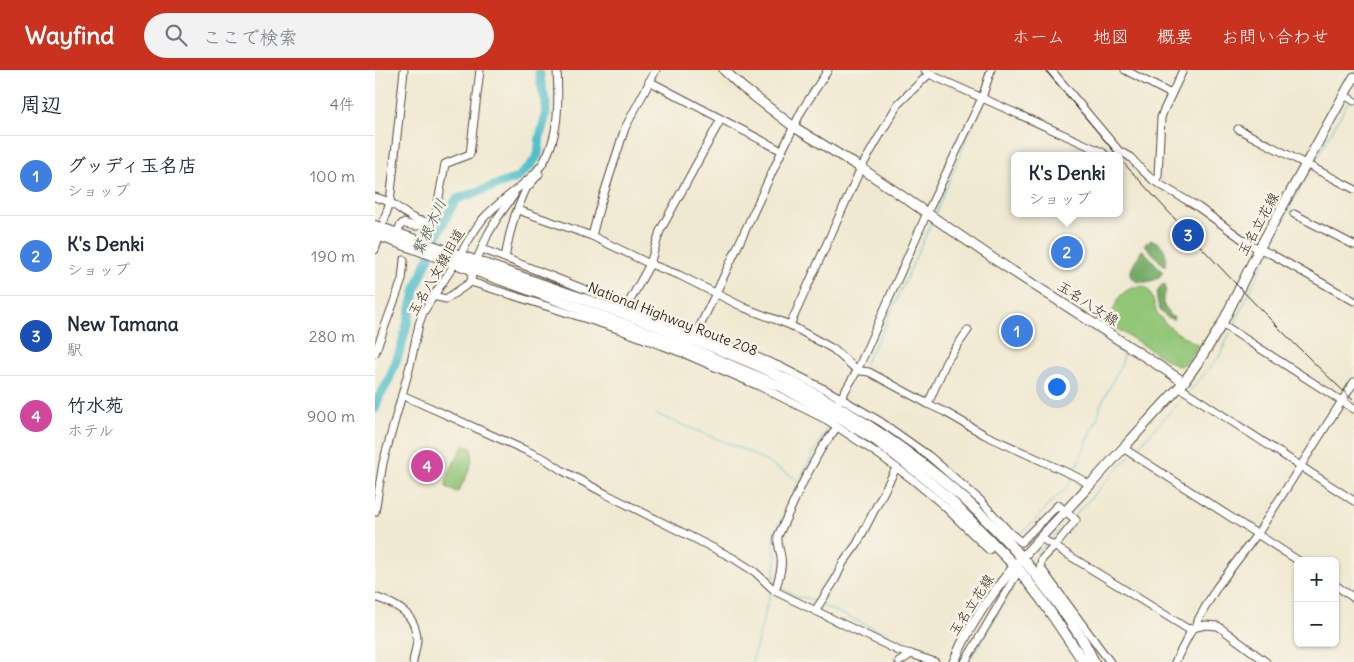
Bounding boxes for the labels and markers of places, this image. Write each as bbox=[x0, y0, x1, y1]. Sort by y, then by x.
pin: 3 bbox=[1172, 216, 1204, 254]
pin: 2 bbox=[1051, 233, 1083, 271]
pin: 1 bbox=[1001, 312, 1033, 350]
pin: 4 bbox=[411, 447, 443, 485]

